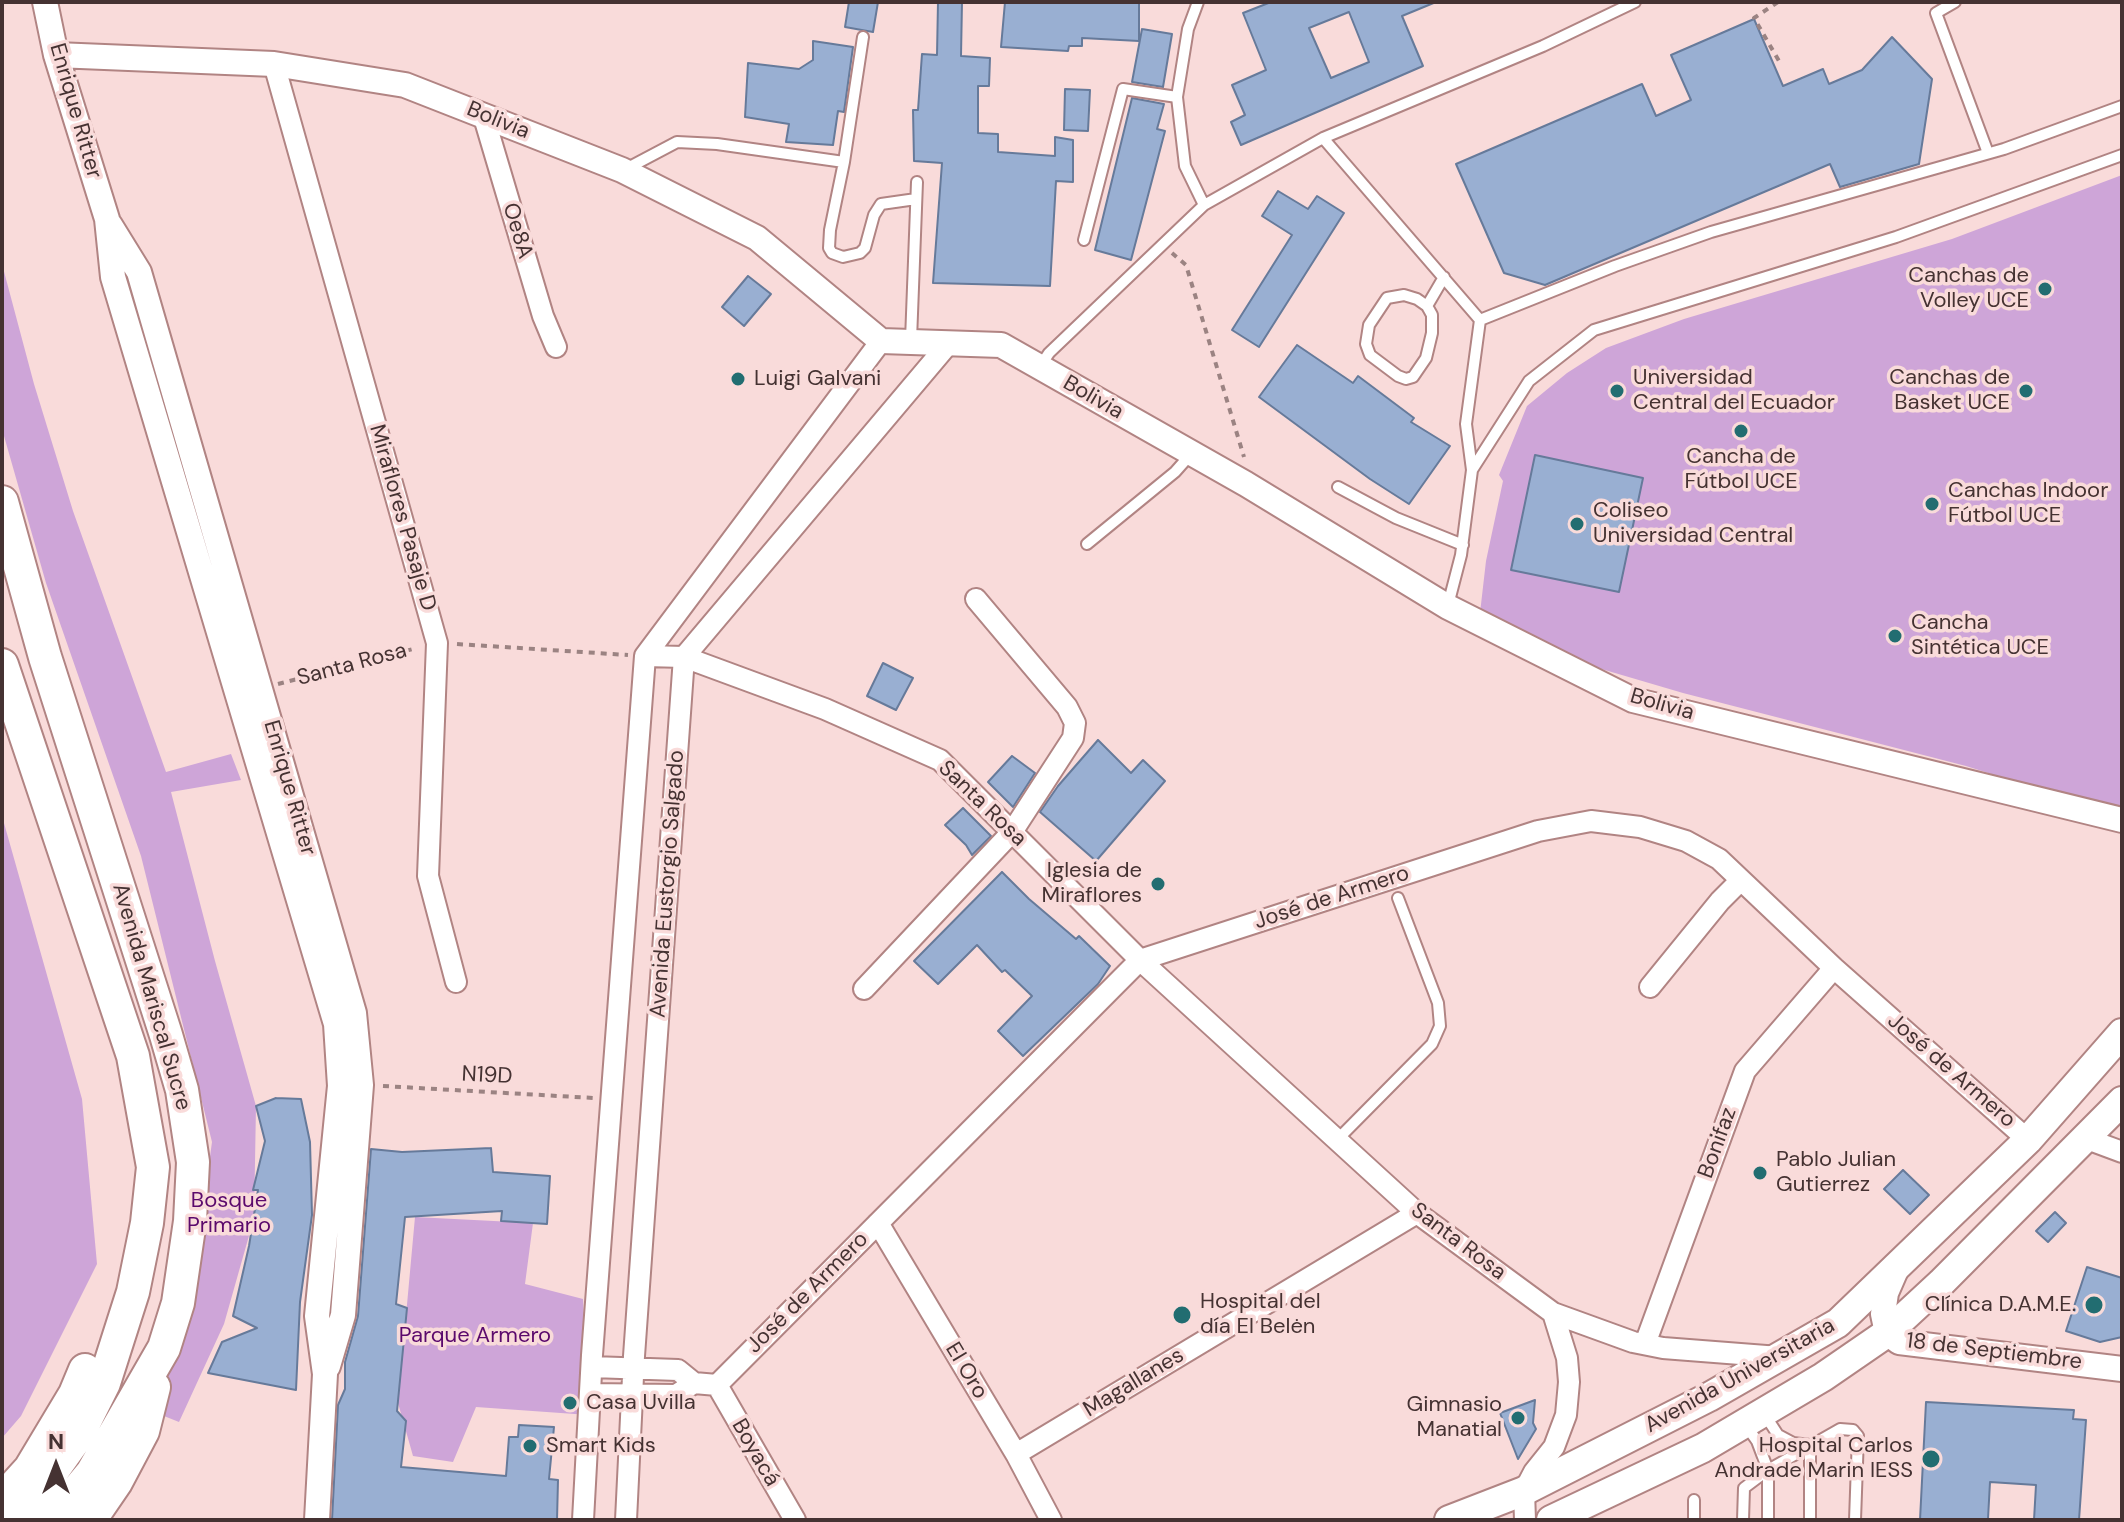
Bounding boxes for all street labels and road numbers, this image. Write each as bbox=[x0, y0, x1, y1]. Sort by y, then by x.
street label: Enrique Ritter bbox=[43, 40, 107, 182]
street label: Bolivia bbox=[463, 97, 533, 145]
street label: Oe8A bbox=[496, 200, 538, 262]
street label: Bolivia bbox=[1058, 370, 1128, 426]
street label: Miraflores Pasaje D bbox=[363, 422, 441, 614]
street label: Santa Rosa bbox=[294, 638, 410, 692]
street label: Bolivia bbox=[1627, 683, 1697, 727]
street label: Enrique Ritter bbox=[257, 717, 321, 859]
street label: Avenida Eustorgio Salgado bbox=[645, 749, 691, 1019]
street label: Santa Rosa bbox=[932, 756, 1032, 852]
street label: José de Armero bbox=[1251, 861, 1413, 935]
street label: Avenida Mariscal Sucre bbox=[106, 880, 196, 1114]
street label: José de Armero bbox=[1882, 1008, 2020, 1134]
street label: N19D bbox=[461, 1061, 513, 1091]
street label: Bonifaz bbox=[1693, 1104, 1743, 1182]
street label: Santa Rosa bbox=[1405, 1198, 1511, 1286]
street label: José de Armero bbox=[742, 1227, 874, 1359]
street label: Avenida Universitaria bbox=[1641, 1313, 1839, 1439]
street label: 18 de Septiembre bbox=[1905, 1328, 2083, 1376]
street label: El Oro bbox=[939, 1338, 993, 1404]
street label: Magallanes bbox=[1079, 1343, 1189, 1423]
street label: Boyacá bbox=[725, 1415, 785, 1491]

